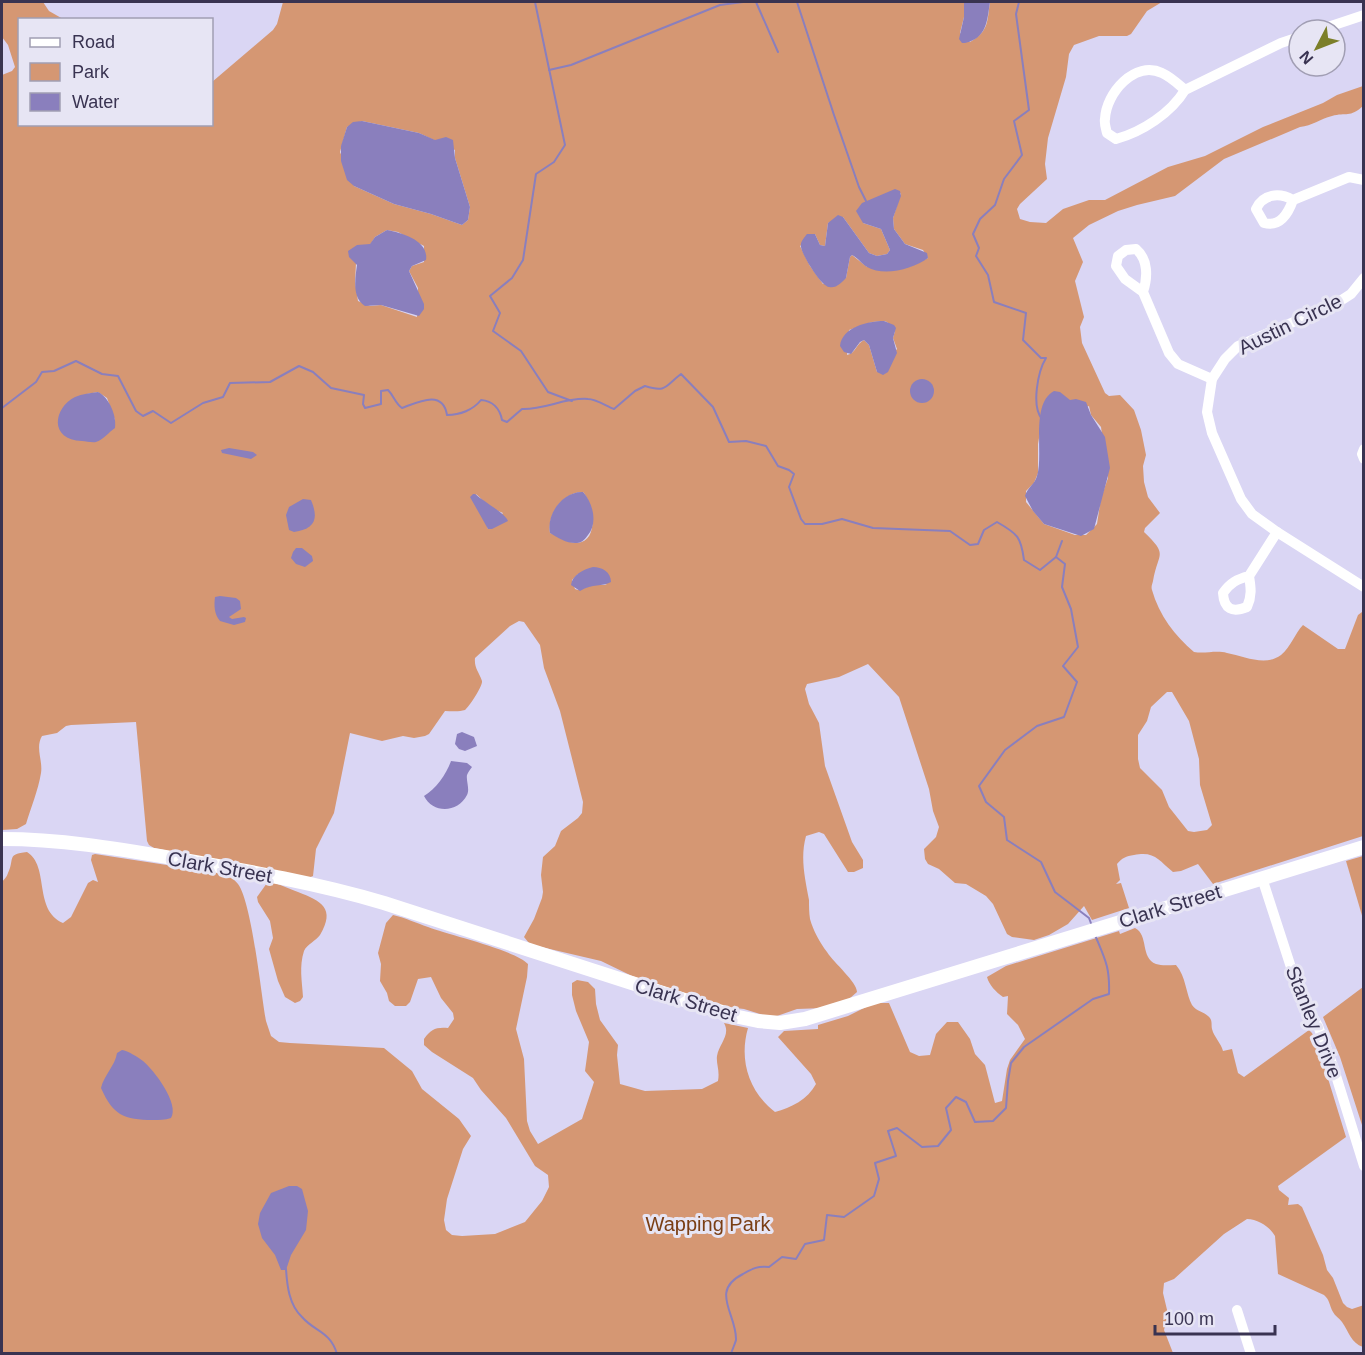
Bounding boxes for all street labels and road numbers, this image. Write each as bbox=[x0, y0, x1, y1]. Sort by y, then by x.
street label: Austin Circle bbox=[1235, 290, 1345, 358]
street label: Clark Street bbox=[166, 847, 274, 887]
street label: Clark Street bbox=[1116, 880, 1224, 932]
street label: Stanley Drive bbox=[1282, 963, 1346, 1081]
street label: Clark Street bbox=[632, 974, 740, 1026]

